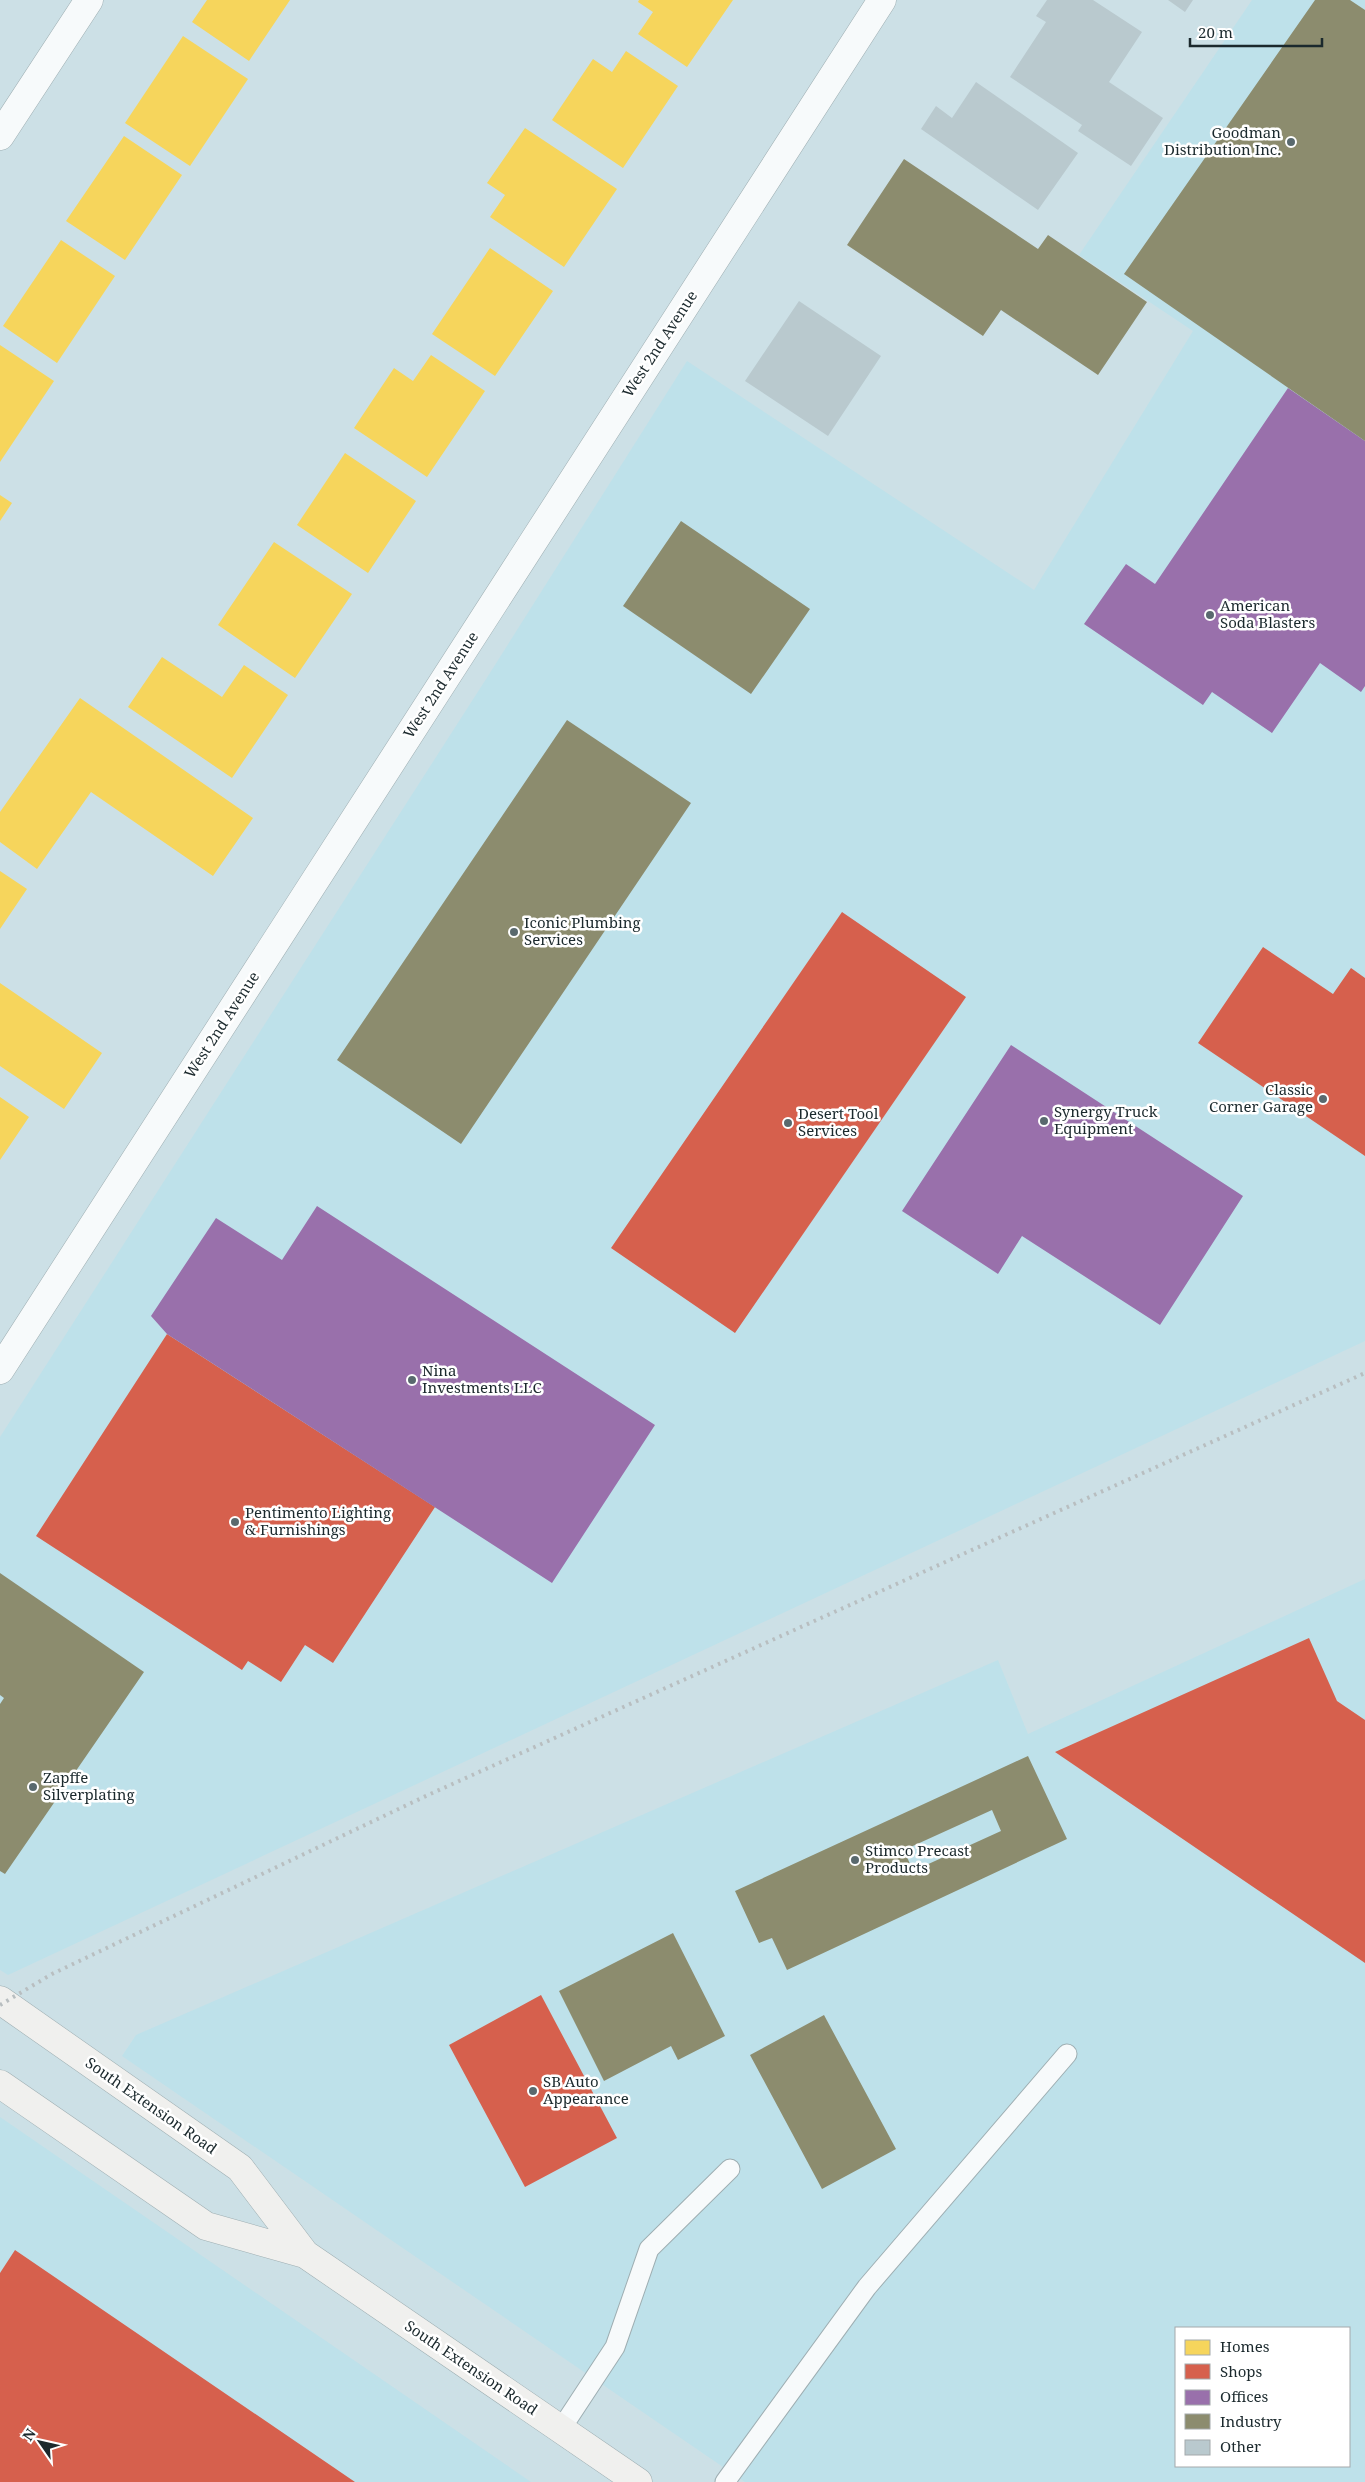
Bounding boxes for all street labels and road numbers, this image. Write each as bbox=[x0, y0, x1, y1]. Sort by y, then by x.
street label: West 2nd Avenue bbox=[617, 286, 701, 401]
street label: West 2nd Avenue bbox=[398, 627, 482, 742]
street label: West 2nd Avenue bbox=[179, 967, 263, 1082]
street label: South Extension Road bbox=[82, 2052, 221, 2158]
street label: South Extension Road bbox=[401, 2315, 542, 2419]

